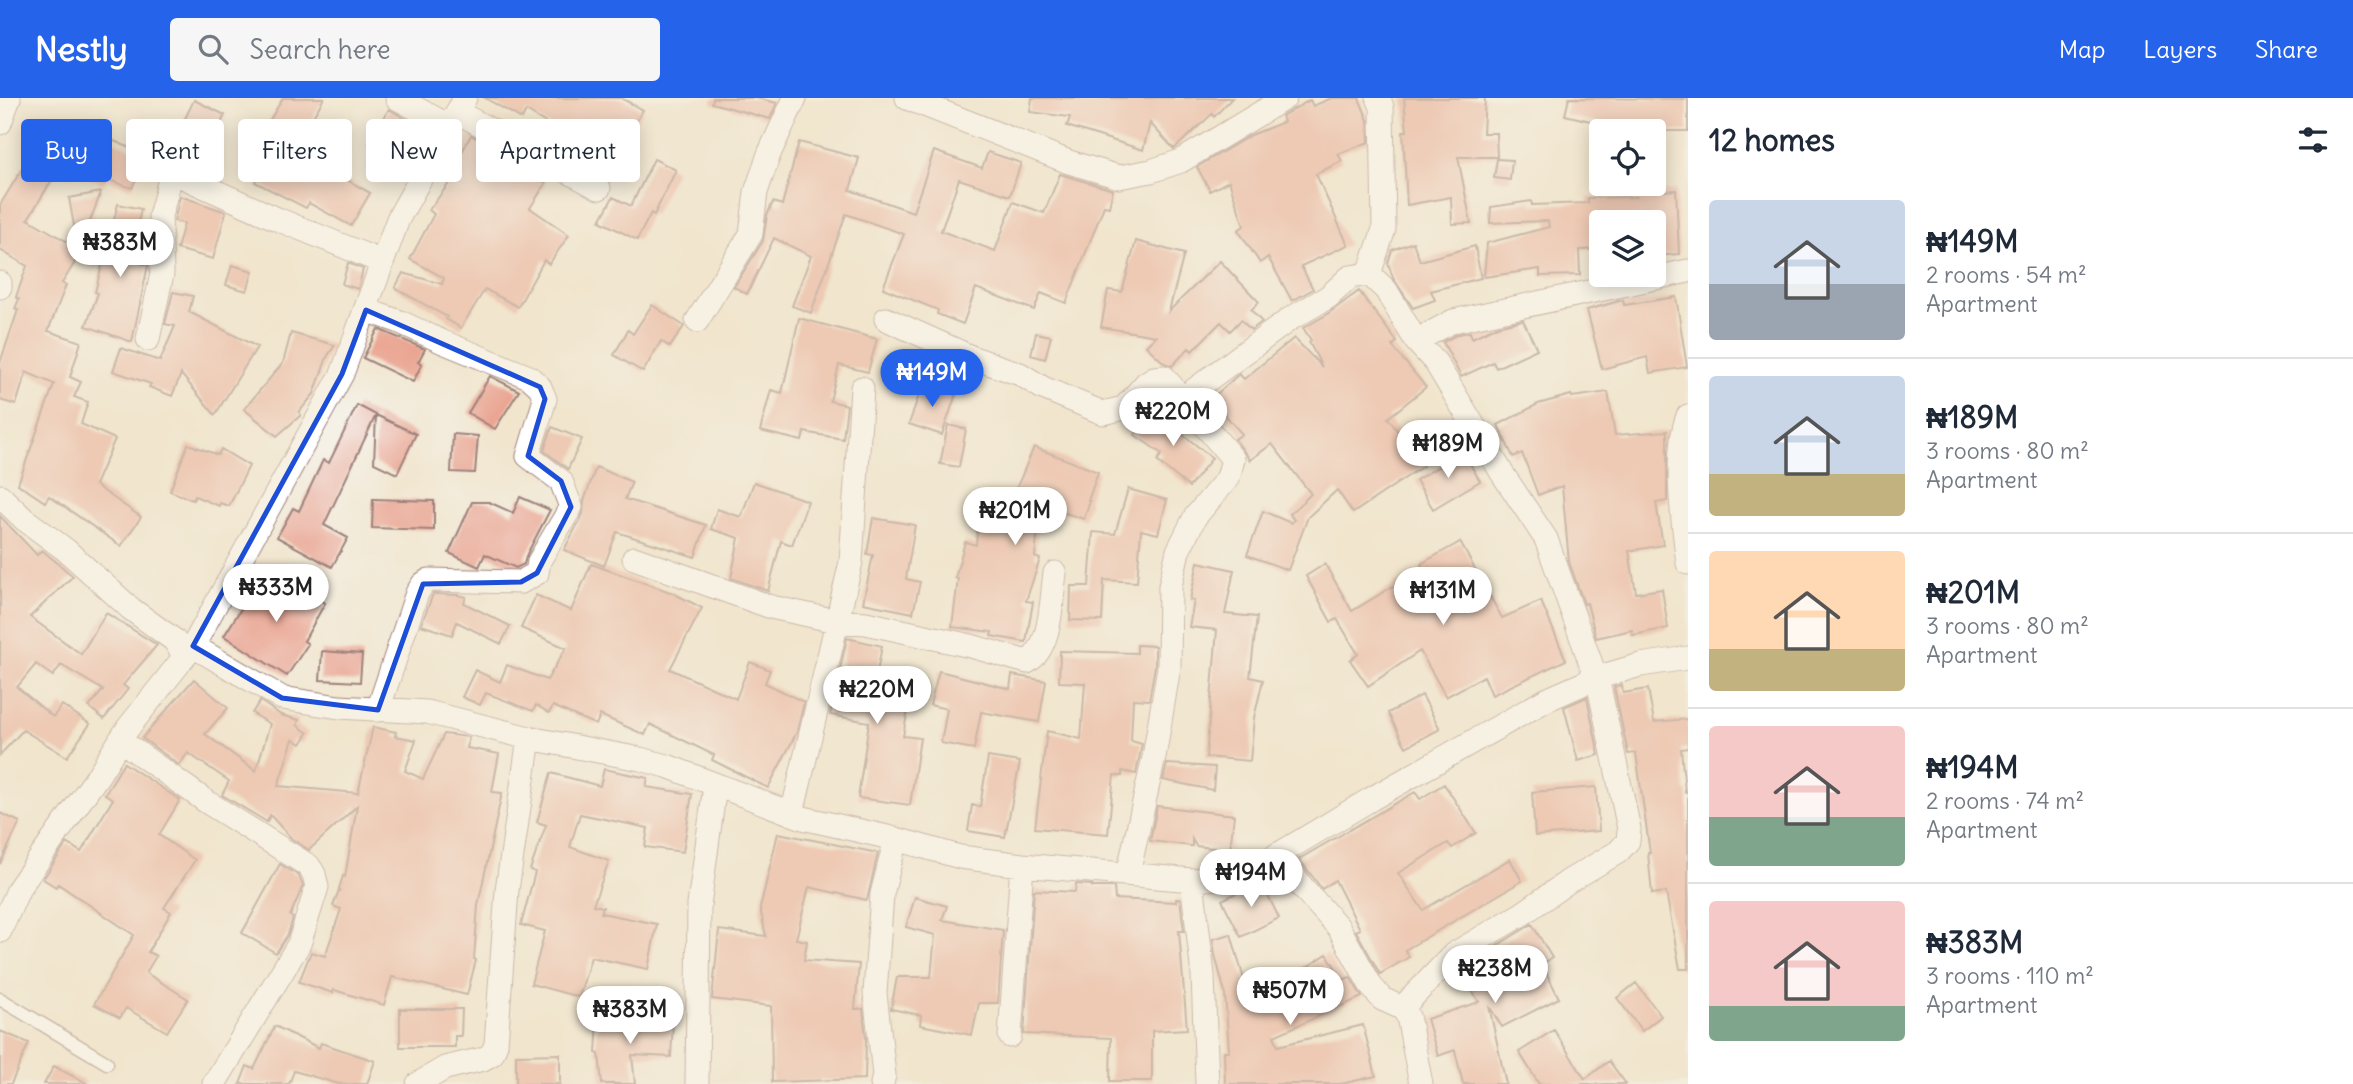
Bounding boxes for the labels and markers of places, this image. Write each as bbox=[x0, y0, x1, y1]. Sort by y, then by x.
pin: ₦383M bbox=[71, 220, 169, 279]
pin: ₦149M bbox=[883, 350, 981, 409]
pin: ₦220M bbox=[1124, 388, 1222, 448]
pin: ₦189M bbox=[1399, 420, 1497, 480]
pin: ₦201M bbox=[966, 488, 1064, 547]
pin: ₦333M bbox=[227, 564, 325, 624]
pin: ₦131M bbox=[1394, 568, 1492, 627]
pin: ₦220M bbox=[828, 666, 926, 726]
pin: ₦194M bbox=[1202, 850, 1300, 909]
pin: ₦238M bbox=[1446, 946, 1544, 1005]
pin: ₦507M bbox=[1241, 968, 1339, 1027]
pin: ₦383M bbox=[581, 986, 679, 1046]

